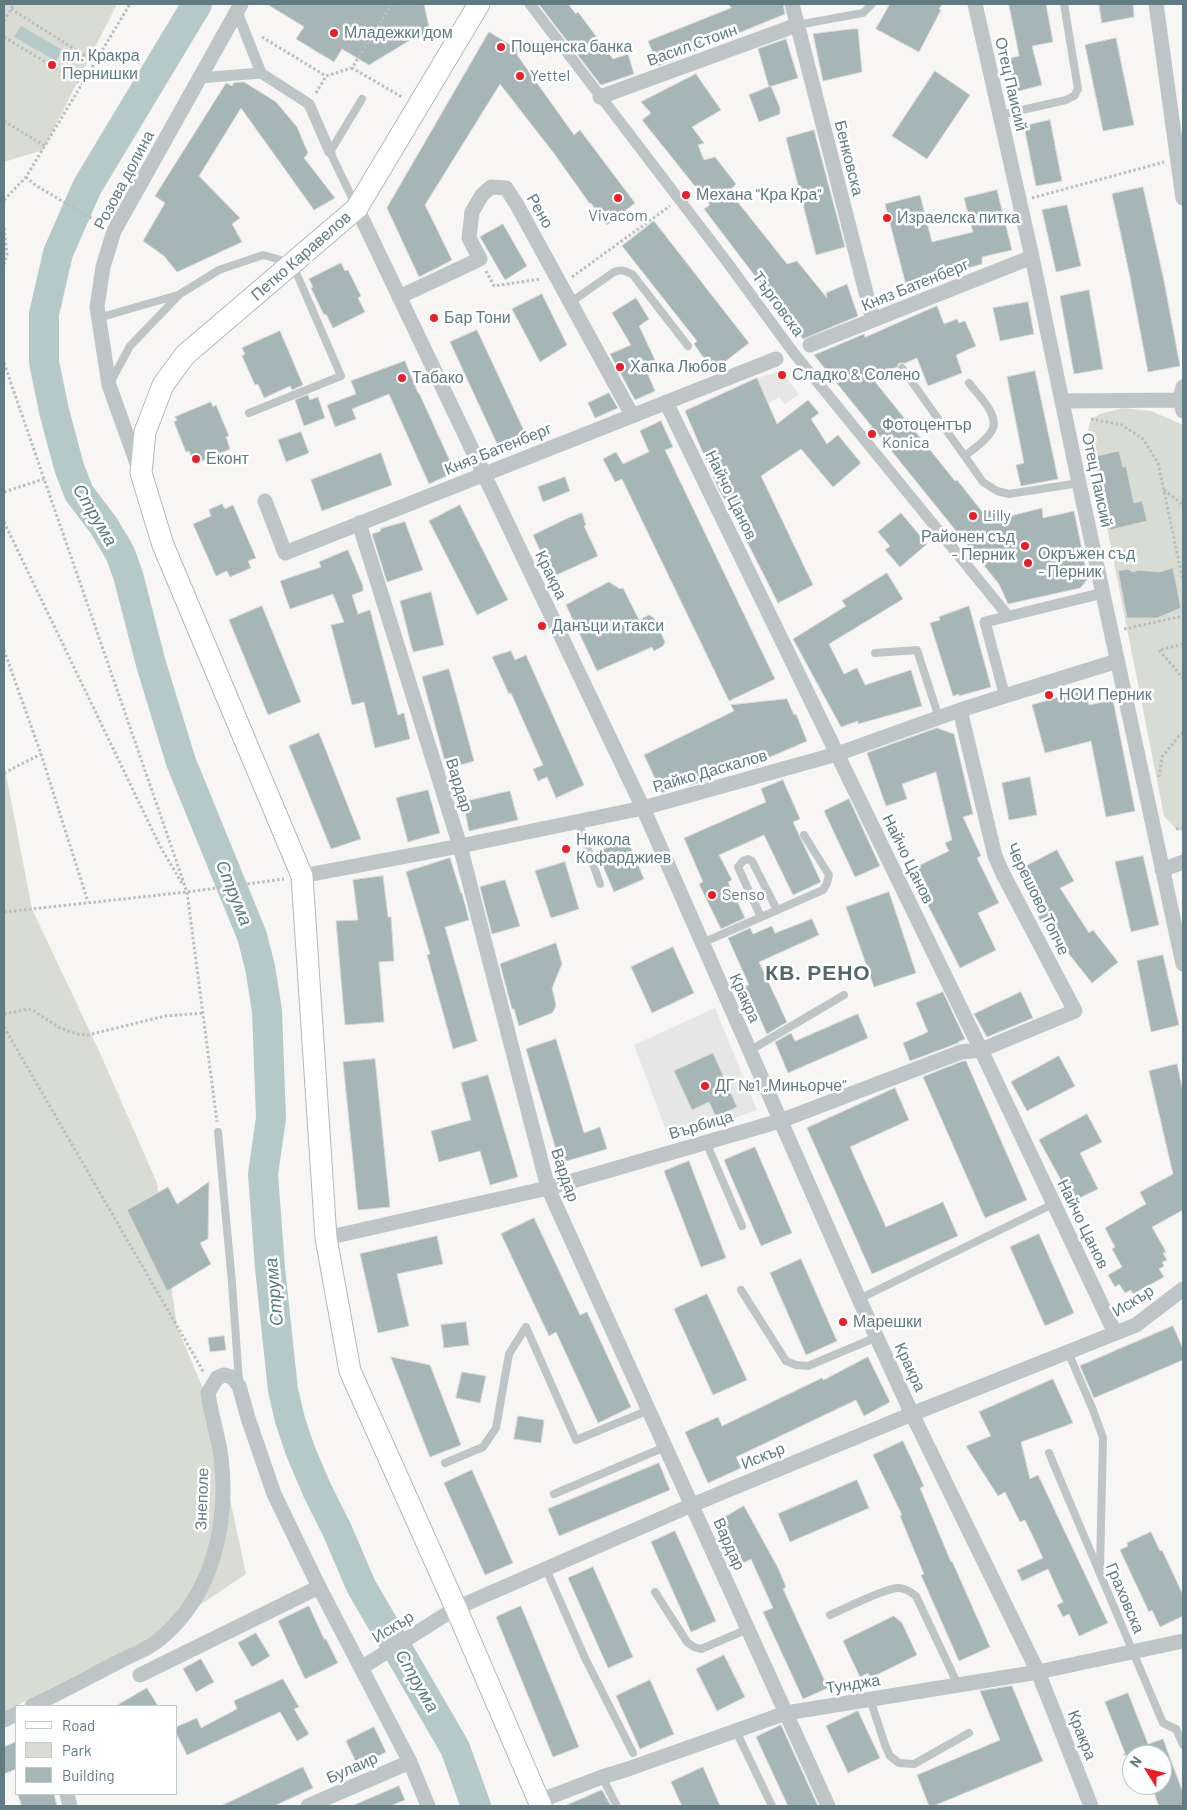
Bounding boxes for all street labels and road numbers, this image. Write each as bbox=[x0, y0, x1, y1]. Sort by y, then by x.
street label: Васил Стоин bbox=[644, 20, 740, 70]
street label: Отец Паисий bbox=[991, 35, 1031, 133]
street label: Бенковска bbox=[830, 118, 868, 198]
street label: Розова долина bbox=[90, 127, 158, 233]
street label: Рено bbox=[523, 190, 557, 232]
street label: Петко Каравелов bbox=[247, 207, 355, 305]
street label: Княз Батенберг bbox=[859, 255, 971, 315]
street label: Търговска bbox=[748, 268, 808, 340]
street label: Княз Батенберг bbox=[442, 419, 554, 479]
street label: Отец Паисий bbox=[1078, 431, 1116, 529]
street label: Найчо Цанов bbox=[701, 447, 761, 543]
street label: Кракра bbox=[531, 547, 571, 603]
street label: Райко Даскалов bbox=[651, 745, 769, 797]
street label: Вардар bbox=[442, 756, 476, 814]
street label: Найчо Цанов bbox=[878, 811, 938, 907]
street label: Черешово Топче bbox=[1002, 840, 1074, 958]
street label: Кракра bbox=[726, 970, 764, 1026]
street label: Върбица bbox=[667, 1107, 735, 1143]
street label: Вардар bbox=[547, 1146, 583, 1204]
street label: Найчо Цанов bbox=[1053, 1176, 1113, 1272]
street label: Искър bbox=[1109, 1281, 1157, 1321]
street label: Кракра bbox=[890, 1339, 930, 1395]
street label: Искър bbox=[738, 1439, 788, 1473]
street label: Знеполе bbox=[191, 1467, 213, 1531]
street label: Вардар bbox=[709, 1515, 749, 1573]
street label: Граховска bbox=[1102, 1560, 1148, 1636]
street label: Искър bbox=[369, 1607, 417, 1647]
street label: Тунджа bbox=[825, 1670, 881, 1698]
street label: Кракра bbox=[1064, 1707, 1100, 1763]
street label: Булаир bbox=[323, 1748, 381, 1788]

